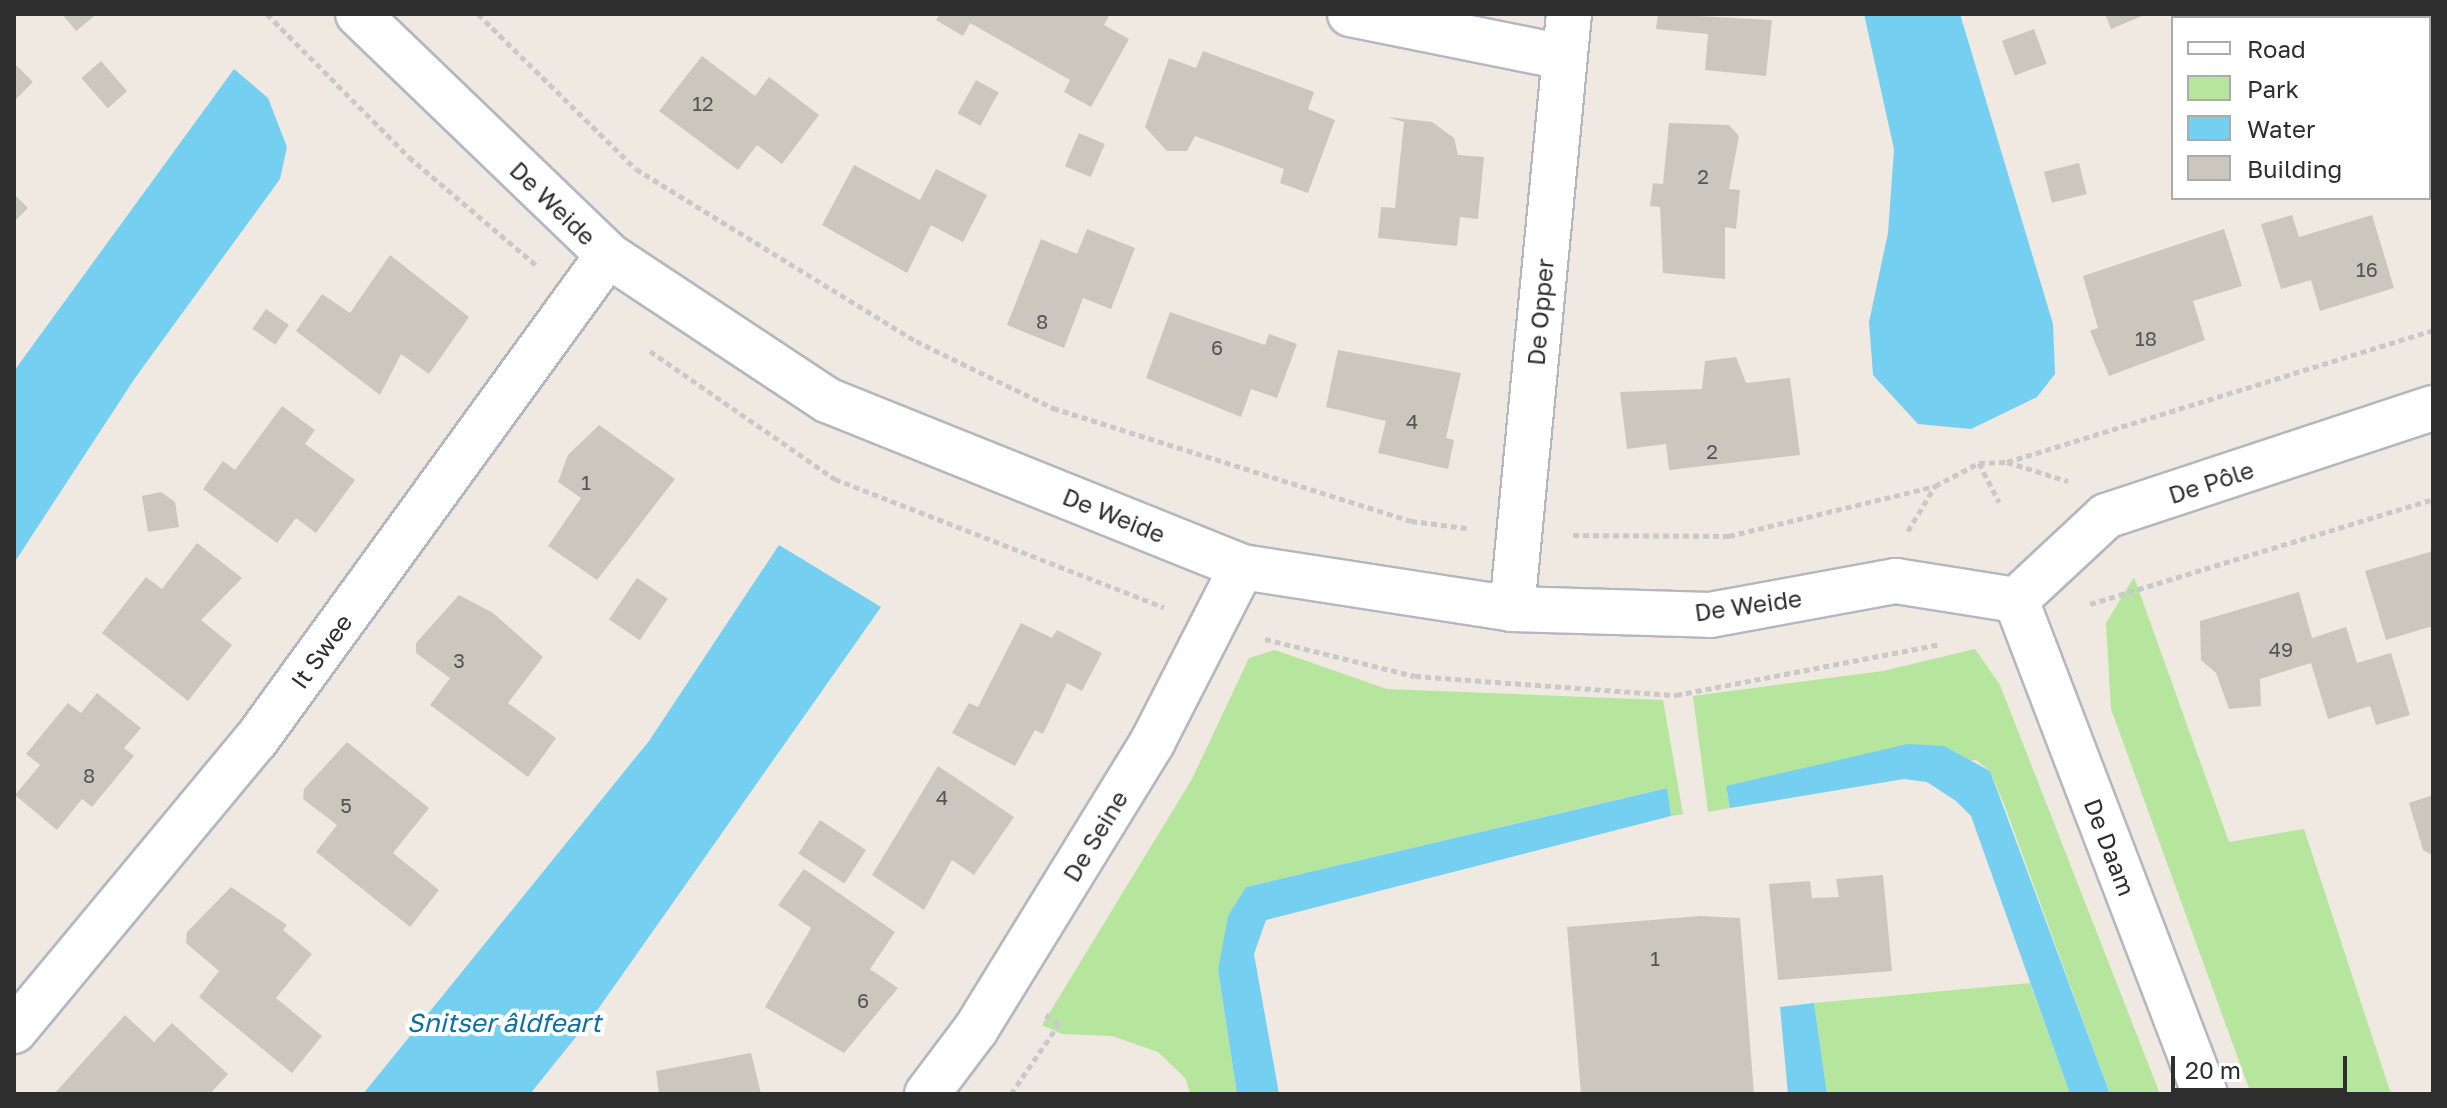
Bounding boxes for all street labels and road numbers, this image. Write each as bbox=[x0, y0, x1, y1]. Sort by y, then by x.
street label: De Weide bbox=[504, 155, 602, 251]
street label: De Opper bbox=[1521, 257, 1559, 367]
street label: De Pôle bbox=[2165, 455, 2257, 509]
street label: De Weide bbox=[1059, 481, 1169, 549]
street label: De Weide bbox=[1693, 583, 1803, 627]
street label: It Swee bbox=[284, 608, 358, 694]
street label: De Seine bbox=[1057, 785, 1133, 887]
street label: De Daam bbox=[2078, 794, 2142, 900]

